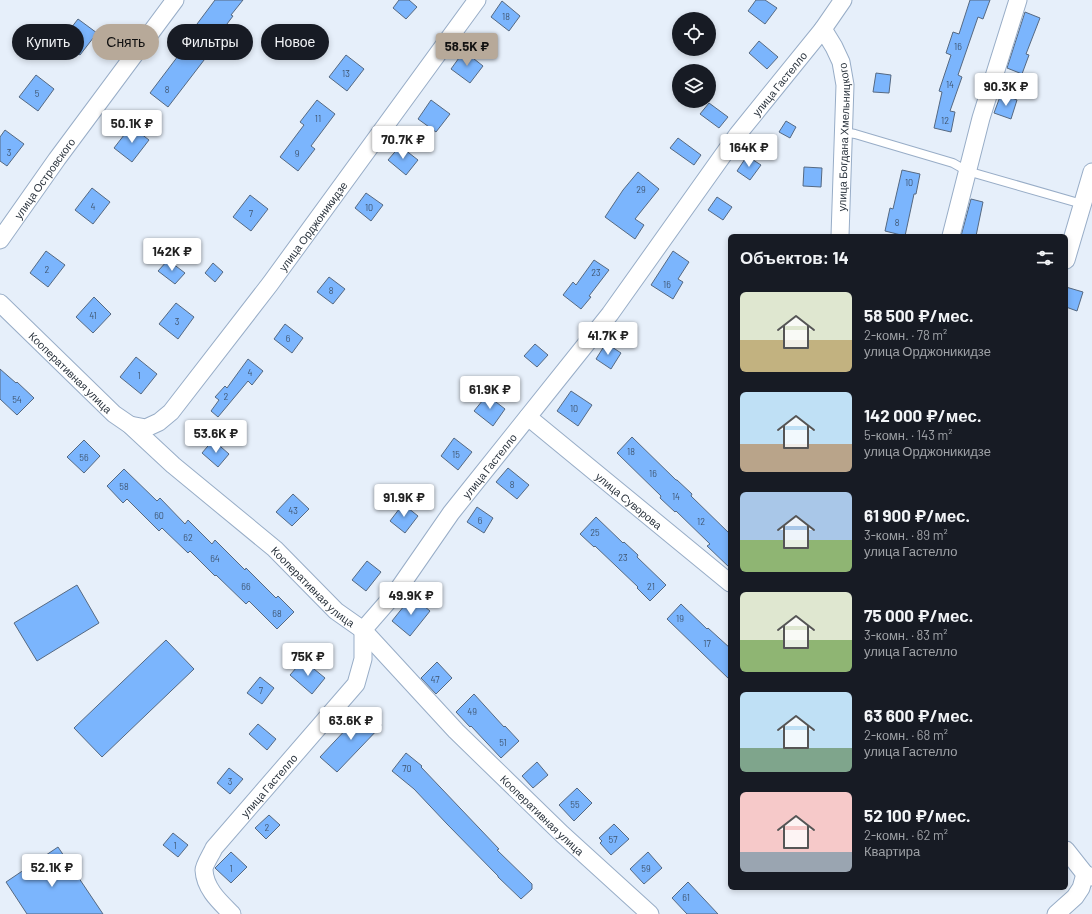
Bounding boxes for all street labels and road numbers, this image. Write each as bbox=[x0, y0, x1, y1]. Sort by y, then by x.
street label: улица Гастелло bbox=[749, 48, 809, 118]
street label: улица Богдана Хмельницкого bbox=[834, 62, 852, 212]
street label: улица Островского bbox=[11, 135, 77, 221]
street label: улица Орджоникидзе bbox=[275, 179, 349, 273]
street label: Кооперативная улица bbox=[27, 329, 116, 416]
street label: улица Гастелло bbox=[459, 431, 519, 501]
street label: улица Суворова bbox=[593, 469, 666, 532]
street label: Кооперативная улица bbox=[269, 543, 358, 629]
street label: улица Гастелло bbox=[238, 751, 299, 819]
street label: Кооперативная улица bbox=[498, 772, 588, 858]

